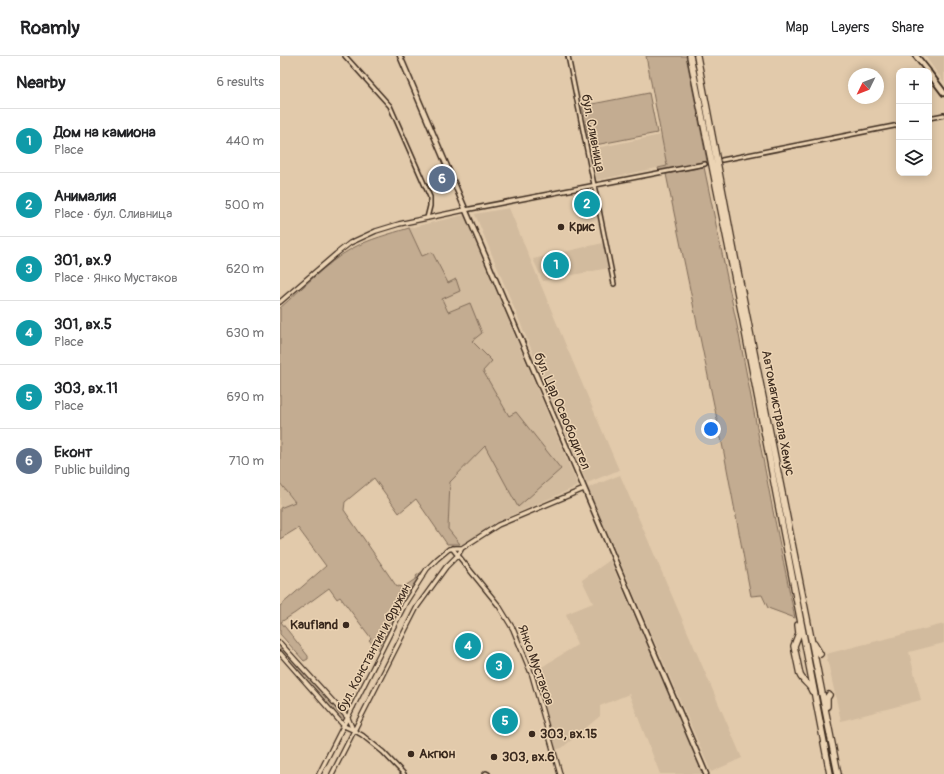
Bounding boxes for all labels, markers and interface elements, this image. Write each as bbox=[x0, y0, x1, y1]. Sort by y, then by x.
text: Roamly bbox=[20, 16, 80, 40]
text: Map bbox=[786, 19, 809, 36]
text: Layers bbox=[831, 19, 869, 36]
text: Share bbox=[891, 19, 924, 36]
north arrow bbox=[848, 68, 884, 104]
map controls bbox=[896, 68, 932, 176]
button: + bbox=[896, 68, 932, 104]
text: Nearby bbox=[16, 72, 65, 93]
text: 6 results bbox=[217, 74, 264, 90]
street label: бул. Сливница bbox=[578, 93, 608, 173]
button: − bbox=[896, 104, 932, 140]
text: Дом на камиона bbox=[54, 123, 156, 142]
text: 1 bbox=[26, 133, 32, 149]
text: 440 m bbox=[226, 133, 264, 149]
button: layers bbox=[896, 140, 932, 176]
text: Place bbox=[54, 142, 83, 158]
pin: 6 bbox=[429, 164, 455, 194]
text: Анималия bbox=[54, 187, 116, 206]
pin: 2 bbox=[574, 189, 600, 219]
text: 2 bbox=[25, 197, 33, 213]
text: 500 m bbox=[225, 197, 264, 213]
text: Place · бул. Сливница bbox=[54, 206, 172, 222]
place label: Крис bbox=[569, 219, 595, 235]
marker: Крис bbox=[556, 222, 566, 232]
pin: 1 bbox=[543, 250, 569, 280]
text: 301, вх.9 bbox=[54, 251, 111, 270]
text: 3 bbox=[25, 261, 33, 277]
text: 620 m bbox=[226, 261, 264, 277]
text: Place · Янко Мустаков bbox=[54, 270, 178, 286]
text: 301, вх.5 bbox=[54, 315, 112, 334]
text: 4 bbox=[25, 325, 33, 341]
text: 630 m bbox=[226, 325, 264, 341]
text: Place bbox=[54, 334, 83, 350]
street label: Автомагистрала Хемус bbox=[758, 349, 798, 478]
street label: бул. Цар Освободител bbox=[530, 350, 594, 472]
text: 303, вх.11 bbox=[54, 379, 118, 398]
text: 5 bbox=[25, 389, 33, 405]
text: 690 m bbox=[226, 389, 264, 405]
text: Place bbox=[54, 398, 83, 414]
your location bbox=[701, 419, 721, 439]
text: Еконт bbox=[54, 443, 93, 462]
text: 6 bbox=[25, 453, 33, 469]
text: 710 m bbox=[229, 453, 264, 469]
text: Public building bbox=[54, 462, 130, 478]
street label: бул. Константин и Фружин bbox=[333, 581, 415, 715]
place label: Kaufland bbox=[290, 617, 338, 633]
marker: Kaufland bbox=[341, 620, 351, 630]
street label: Янко Мустаков bbox=[514, 623, 558, 707]
pin: 4 bbox=[455, 631, 481, 661]
pin: 3 bbox=[486, 651, 512, 681]
pin: 5 bbox=[492, 706, 518, 736]
place label: 303, вх.15 bbox=[540, 726, 597, 742]
marker: 303, вх.15 bbox=[527, 729, 537, 739]
place label: Акгюн bbox=[419, 746, 456, 762]
marker: Акгюн bbox=[406, 749, 416, 759]
place label: 303, вх.6 bbox=[502, 749, 555, 765]
marker: 303, вх.6 bbox=[489, 752, 499, 762]

